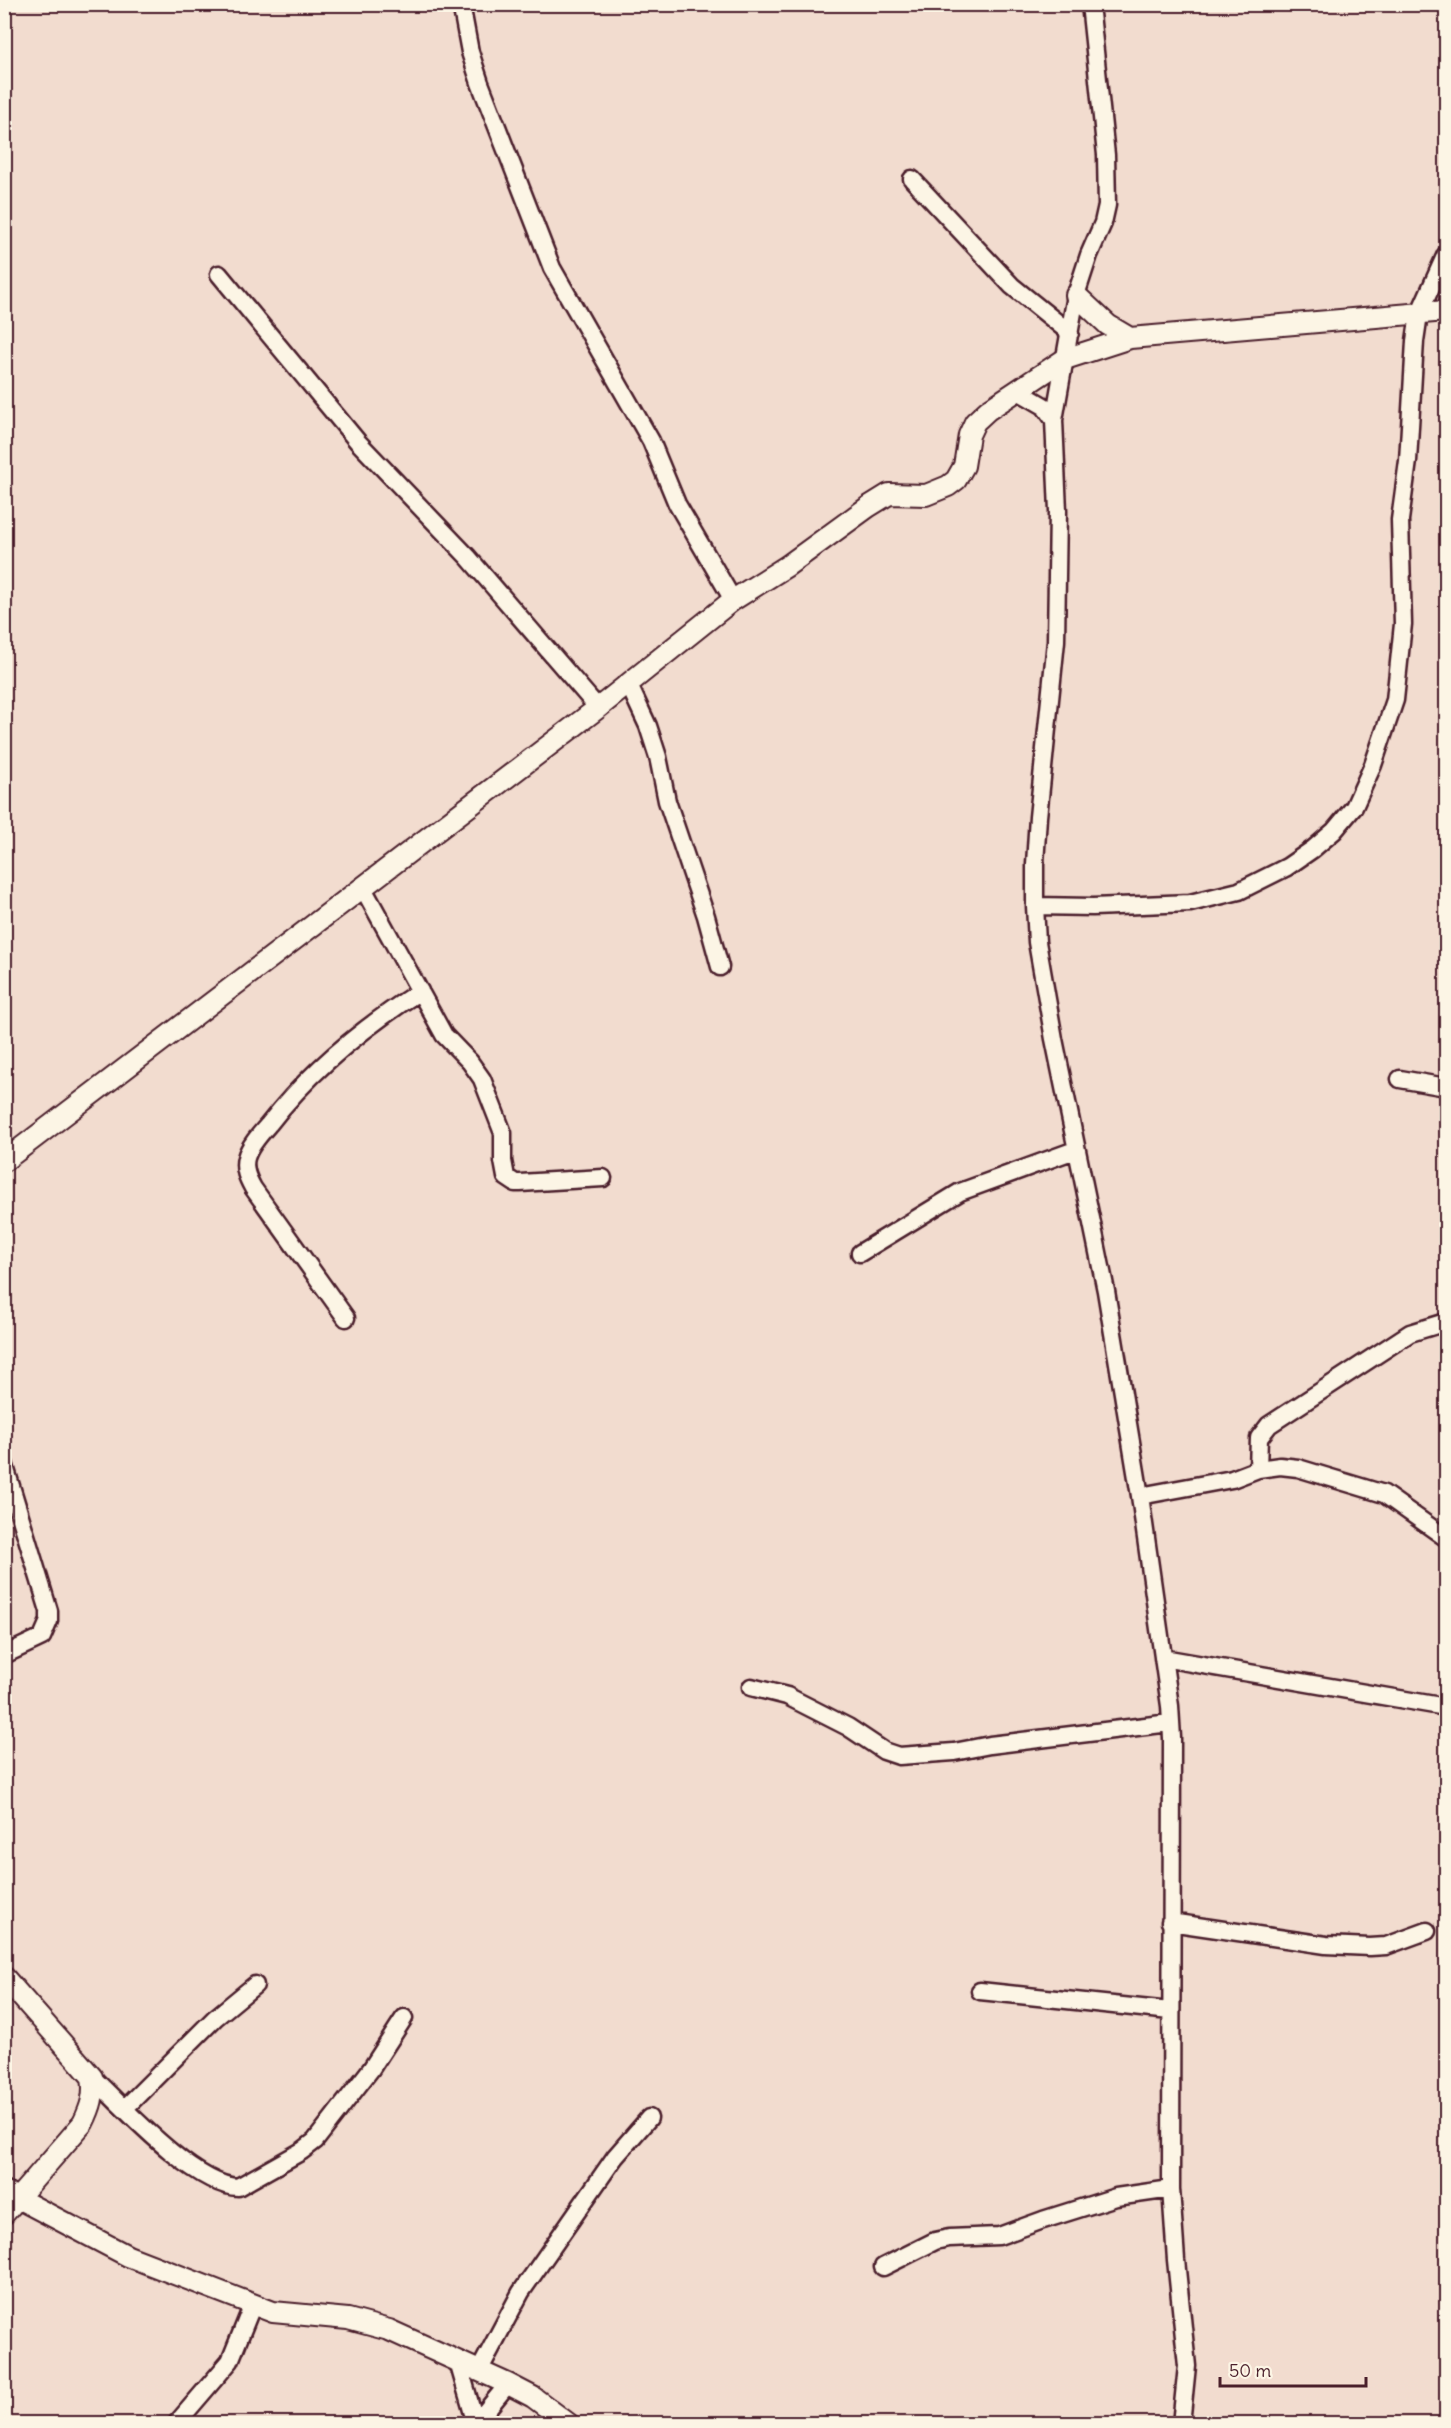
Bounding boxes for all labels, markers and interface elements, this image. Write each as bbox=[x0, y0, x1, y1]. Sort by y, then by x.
scale bar bbox=[1220, 2350, 1366, 2388]
text: 50 m bbox=[1229, 2359, 1271, 2382]

